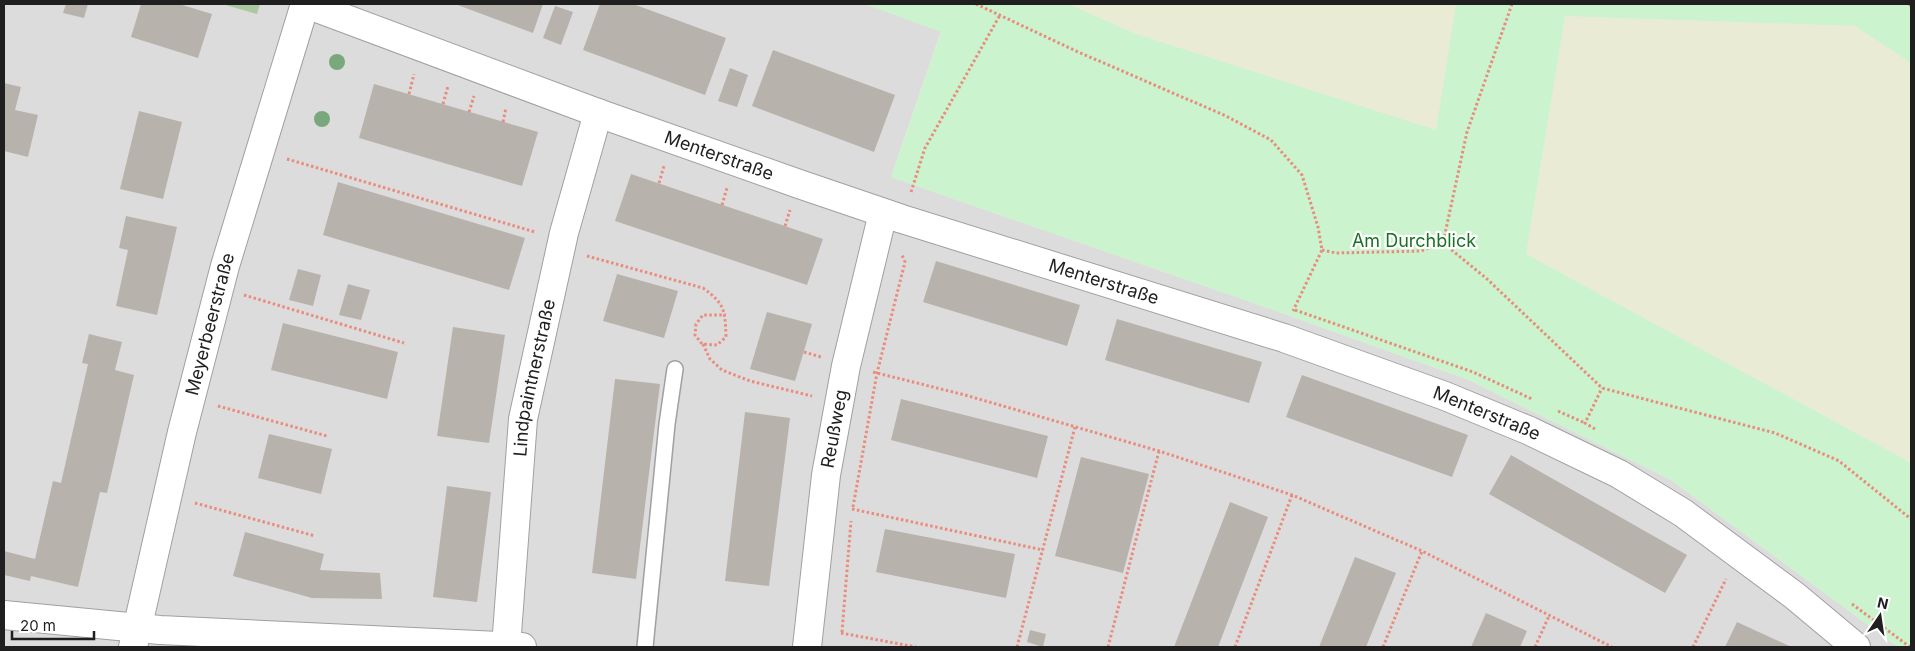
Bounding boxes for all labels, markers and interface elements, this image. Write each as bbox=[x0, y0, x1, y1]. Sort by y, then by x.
street label: Menterstraße bbox=[662, 126, 777, 184]
park label: Am Durchblick bbox=[1352, 230, 1476, 251]
street label: Meyerbeerstraße bbox=[181, 250, 238, 397]
street label: Menterstraße bbox=[1046, 254, 1162, 308]
street label: Lindpaintnerstraße bbox=[509, 297, 559, 457]
street label: Menterstraße bbox=[1430, 382, 1544, 445]
street label: Reußweg bbox=[816, 388, 851, 470]
north arrow bbox=[1855, 591, 1905, 641]
text: N bbox=[1876, 593, 1890, 612]
scale bar bbox=[12, 608, 95, 640]
text: 20 m bbox=[20, 616, 56, 635]

